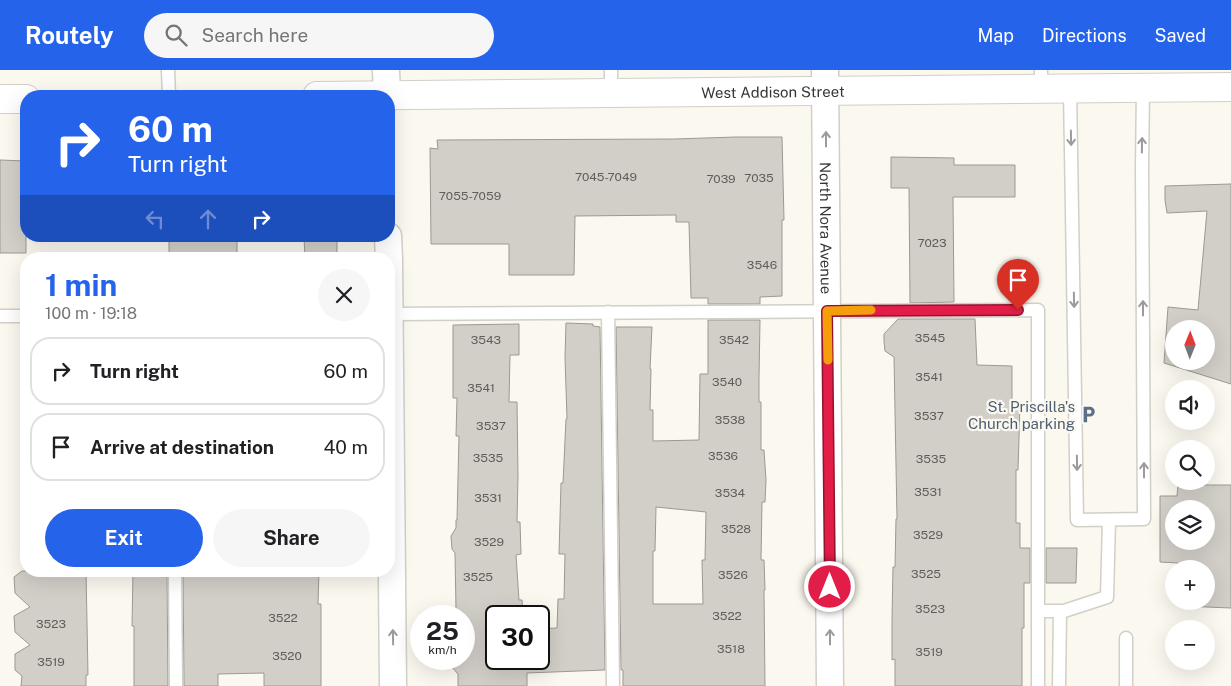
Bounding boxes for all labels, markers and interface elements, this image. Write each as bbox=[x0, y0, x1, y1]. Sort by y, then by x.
search box bbox=[144, 13, 494, 58]
text: Routely bbox=[25, 21, 114, 49]
icon: search bbox=[162, 21, 190, 49]
text: Search here bbox=[202, 24, 308, 46]
text: Map bbox=[977, 25, 1014, 46]
text: Directions bbox=[1042, 25, 1127, 46]
text: Saved bbox=[1155, 25, 1206, 46]
street label: West Addison Street bbox=[701, 82, 845, 101]
text: 60 m bbox=[128, 109, 213, 150]
icon: right bbox=[45, 110, 110, 175]
one-way arrow bbox=[1066, 129, 1076, 145]
one-way arrow bbox=[821, 132, 831, 148]
one-way arrow bbox=[1137, 137, 1147, 154]
text: Turn right bbox=[128, 151, 228, 177]
street label: North Nora Avenue bbox=[817, 162, 835, 294]
house number: 7045-7049 bbox=[575, 170, 637, 184]
house number: 7035 bbox=[744, 171, 774, 185]
house number: 7039 bbox=[706, 172, 736, 186]
house number: 7055-7059 bbox=[439, 189, 501, 203]
icon: left bbox=[141, 205, 169, 233]
icon: ahead bbox=[194, 205, 222, 233]
icon: right bbox=[247, 205, 275, 233]
house number: 7023 bbox=[917, 236, 947, 250]
house number: 3546 bbox=[747, 258, 777, 272]
pin bbox=[997, 259, 1039, 310]
icon: arrive bbox=[1004, 266, 1032, 294]
text: 1 min bbox=[45, 267, 117, 303]
button: close bbox=[318, 269, 370, 321]
one-way arrow bbox=[1069, 292, 1079, 308]
one-way arrow bbox=[1138, 300, 1148, 316]
text: 100 m · 19:18 bbox=[45, 304, 137, 323]
north arrow bbox=[1165, 320, 1215, 370]
map controls bbox=[1165, 320, 1215, 670]
house number: 3545 bbox=[915, 331, 945, 345]
house number: 3543 bbox=[471, 333, 501, 347]
house number: 3542 bbox=[719, 333, 749, 347]
icon: right bbox=[47, 357, 75, 385]
text: Turn right bbox=[90, 360, 179, 382]
text: 60 m bbox=[324, 360, 368, 382]
house number: 3541 bbox=[915, 370, 943, 384]
house number: 3540 bbox=[712, 375, 742, 389]
button: sound bbox=[1165, 380, 1215, 430]
house number: 3541 bbox=[467, 381, 495, 395]
place label: St. Priscilla's Church parking bbox=[968, 398, 1075, 432]
parking icon: St. Priscilla's Church parking bbox=[1079, 405, 1099, 425]
house number: 3537 bbox=[914, 409, 944, 423]
house number: 3538 bbox=[715, 413, 745, 427]
house number: 3537 bbox=[476, 419, 506, 433]
icon: arrive bbox=[47, 433, 75, 461]
text: Arrive at destination bbox=[90, 436, 274, 458]
text: 40 m bbox=[323, 436, 368, 458]
button: search bbox=[1165, 440, 1215, 490]
house number: 3536 bbox=[708, 449, 738, 463]
house number: 3535 bbox=[473, 451, 504, 465]
house number: 3535 bbox=[916, 452, 947, 466]
one-way arrow bbox=[1072, 454, 1081, 470]
one-way arrow bbox=[1139, 462, 1149, 478]
house number: 3531 bbox=[914, 485, 942, 499]
house number: 3534 bbox=[715, 486, 746, 500]
house number: 3531 bbox=[474, 491, 502, 505]
button: layers bbox=[1165, 500, 1215, 550]
button: Exit bbox=[45, 509, 203, 567]
button: Share bbox=[213, 509, 370, 567]
house number: 3528 bbox=[721, 522, 751, 536]
house number: 3529 bbox=[913, 528, 943, 542]
house number: 3529 bbox=[474, 535, 504, 549]
position arrow bbox=[803, 560, 855, 612]
button: + bbox=[1165, 560, 1215, 610]
house number: 3525 bbox=[911, 567, 941, 581]
house number: 3526 bbox=[718, 568, 748, 582]
house number: 3525 bbox=[463, 570, 493, 584]
house number: 3523 bbox=[915, 602, 945, 616]
speed limit sign: 30 bbox=[485, 605, 550, 670]
house number: 3522 bbox=[712, 609, 742, 623]
house number: 3522 bbox=[268, 611, 298, 625]
text: 25 bbox=[426, 616, 459, 646]
house number: 3523 bbox=[36, 617, 66, 631]
button: − bbox=[1165, 620, 1215, 670]
one-way arrow bbox=[388, 630, 398, 646]
one-way arrow bbox=[825, 630, 835, 646]
house number: 3518 bbox=[717, 642, 745, 656]
text: km/h bbox=[428, 643, 457, 657]
house number: 3519 bbox=[915, 645, 943, 659]
house number: 3520 bbox=[272, 649, 302, 663]
house number: 3519 bbox=[37, 655, 65, 669]

